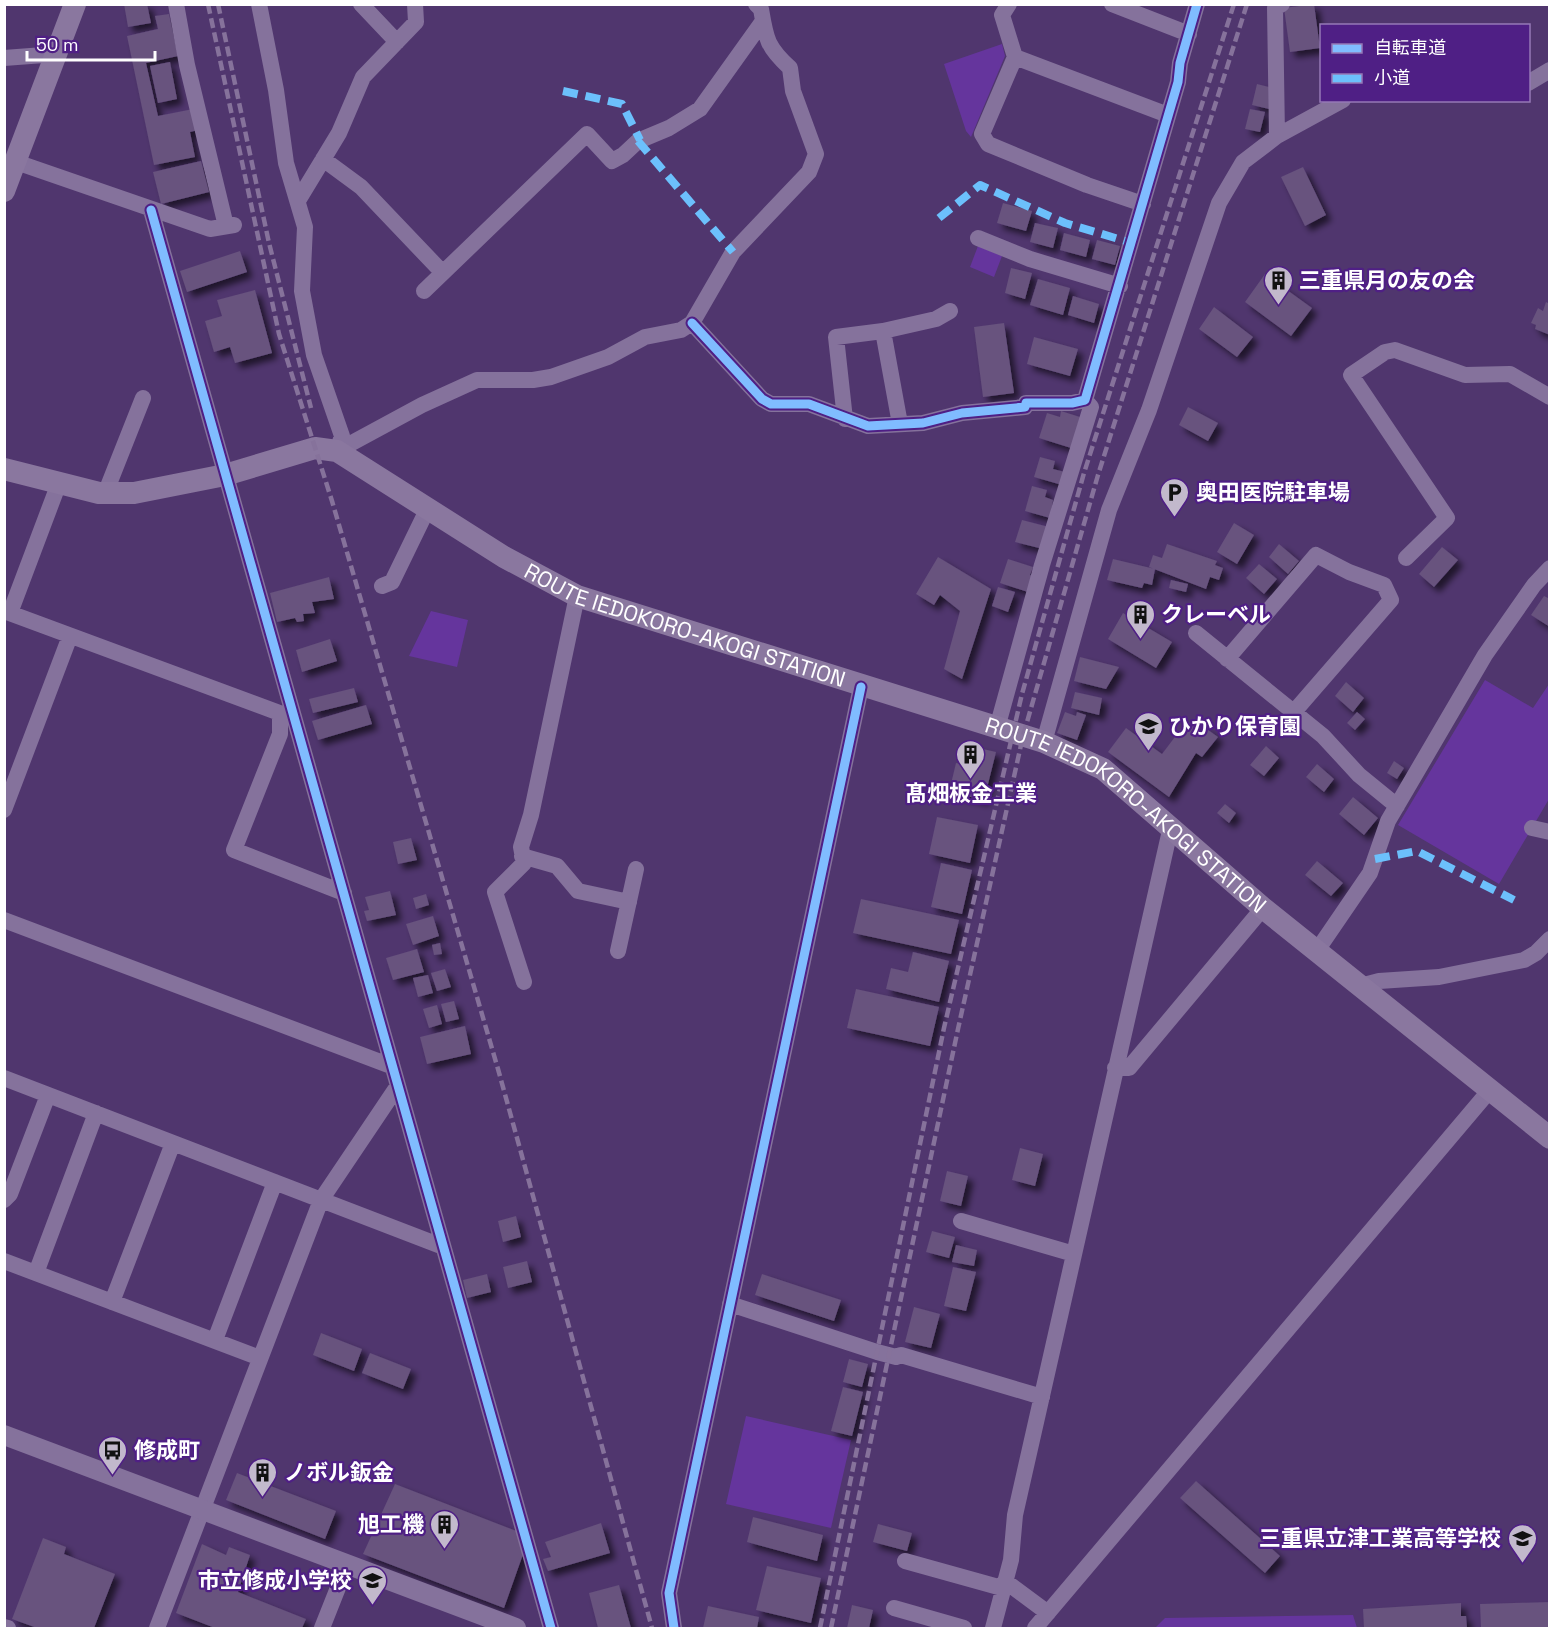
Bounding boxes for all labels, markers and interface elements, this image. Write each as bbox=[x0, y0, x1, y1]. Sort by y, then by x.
scale bar bbox=[27, 24, 154, 62]
legend bbox=[1320, 24, 1530, 102]
text: 50 m bbox=[36, 33, 78, 56]
text: 自転車道 bbox=[1374, 36, 1446, 59]
text: 小道 bbox=[1374, 66, 1410, 89]
building icon: 三重県月の友の会 bbox=[1262, 264, 1294, 306]
place label: 三重県月の友の会 bbox=[1299, 266, 1475, 294]
parking icon: 奥田医院駐車場 bbox=[1159, 476, 1191, 518]
place label: 奥田医院駐車場 bbox=[1196, 478, 1350, 506]
street label: ROUTE IEDOKORO-AKOGI STATION bbox=[520, 557, 849, 693]
building icon: クレーベル bbox=[1124, 598, 1156, 640]
place label: クレーベル bbox=[1161, 600, 1271, 628]
school or university icon: ひかり保育園 bbox=[1132, 710, 1164, 752]
street label: ROUTE IEDOKORO-AKOGI STATION bbox=[982, 711, 1272, 919]
place label: ひかり保育園 bbox=[1169, 712, 1301, 740]
building icon: 髙畑板金工業 bbox=[955, 738, 987, 780]
place label: 髙畑板金工業 bbox=[905, 779, 1037, 807]
bus stop icon: 修成町 bbox=[97, 1434, 129, 1476]
place label: 修成町 bbox=[134, 1436, 200, 1464]
building icon: ノボル鈑金 bbox=[247, 1456, 279, 1498]
place label: ノボル鈑金 bbox=[284, 1458, 394, 1486]
building icon: 旭工機 bbox=[429, 1508, 461, 1550]
place label: 旭工機 bbox=[358, 1510, 424, 1538]
school or university icon: 三重県立津工業高等学校 bbox=[1506, 1522, 1538, 1564]
place label: 三重県立津工業高等学校 bbox=[1259, 1524, 1501, 1552]
school or university icon: 市立修成小学校 bbox=[357, 1564, 389, 1606]
place label: 市立修成小学校 bbox=[198, 1566, 352, 1594]

